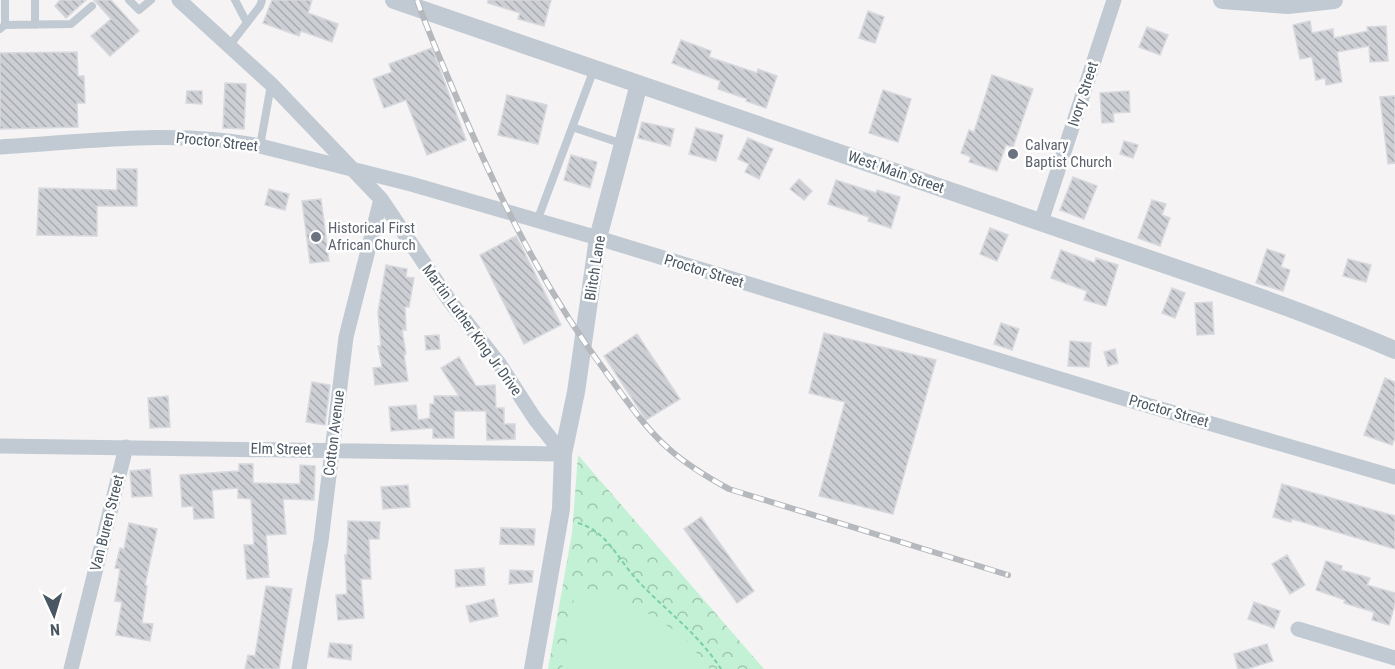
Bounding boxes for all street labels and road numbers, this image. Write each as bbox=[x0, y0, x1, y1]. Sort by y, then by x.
street label: Ivory Street bbox=[1064, 59, 1102, 129]
street label: Proctor Street bbox=[175, 129, 259, 155]
street label: West Main Street bbox=[845, 147, 947, 197]
street label: Blitch Lane bbox=[581, 234, 609, 302]
street label: Proctor Street bbox=[662, 250, 746, 292]
street label: Martin Luther King Jr Drive bbox=[418, 261, 526, 399]
street label: Cotton Avenue bbox=[320, 389, 348, 477]
street label: Proctor Street bbox=[1127, 391, 1211, 431]
street label: Elm Street bbox=[250, 439, 312, 459]
street label: Van Buren Street bbox=[86, 473, 128, 573]

